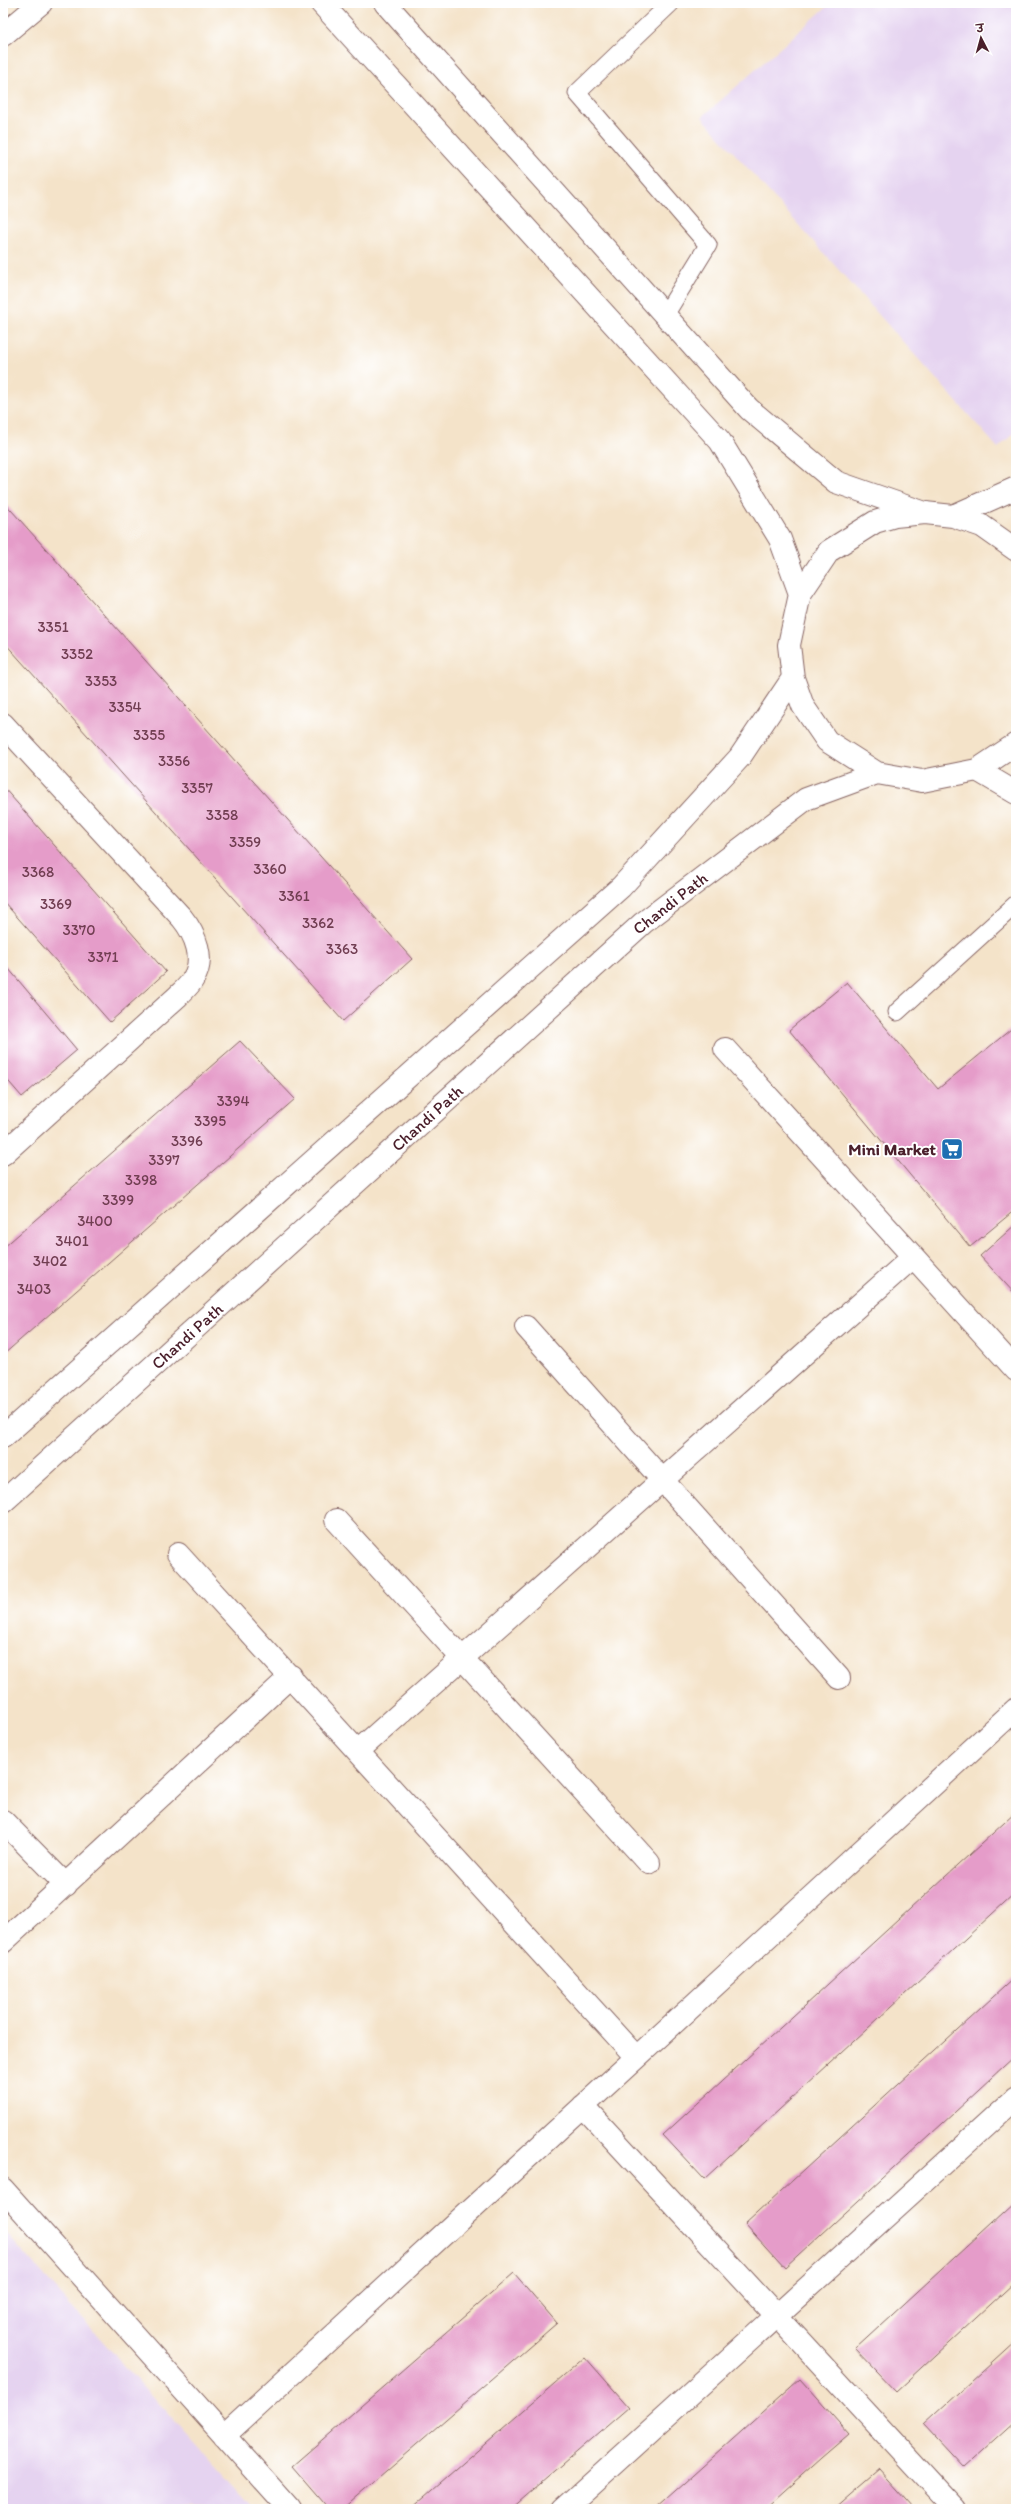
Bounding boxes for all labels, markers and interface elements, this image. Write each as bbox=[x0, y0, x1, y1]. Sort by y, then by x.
north arrow bbox=[961, 18, 1001, 58]
text: उ bbox=[975, 22, 986, 36]
house number: 3351 bbox=[37, 618, 69, 636]
house number: 3352 bbox=[61, 645, 93, 663]
house number: 3353 bbox=[85, 672, 117, 690]
house number: 3354 bbox=[108, 698, 142, 716]
house number: 3355 bbox=[133, 726, 165, 744]
house number: 3356 bbox=[158, 752, 190, 770]
house number: 3357 bbox=[181, 779, 213, 797]
house number: 3358 bbox=[206, 806, 238, 824]
house number: 3359 bbox=[229, 833, 261, 851]
house number: 3360 bbox=[253, 860, 287, 878]
house number: 3368 bbox=[22, 863, 54, 881]
street label: Chandi Path bbox=[629, 868, 711, 938]
house number: 3361 bbox=[278, 887, 310, 905]
house number: 3369 bbox=[40, 895, 72, 913]
house number: 3362 bbox=[302, 914, 334, 932]
house number: 3370 bbox=[62, 921, 96, 939]
house number: 3363 bbox=[326, 940, 358, 958]
house number: 3371 bbox=[88, 948, 118, 966]
street label: Chandi Path bbox=[387, 1081, 467, 1155]
house number: 3394 bbox=[216, 1092, 250, 1110]
house number: 3395 bbox=[194, 1112, 226, 1130]
house number: 3396 bbox=[171, 1132, 203, 1150]
supermarket icon: Mini Market bbox=[939, 1136, 965, 1162]
place label: Mini Market bbox=[848, 1139, 937, 1159]
house number: 3397 bbox=[148, 1151, 180, 1169]
house number: 3398 bbox=[125, 1171, 157, 1189]
house number: 3399 bbox=[102, 1191, 134, 1209]
house number: 3400 bbox=[77, 1212, 113, 1230]
house number: 3401 bbox=[55, 1232, 89, 1250]
house number: 3402 bbox=[33, 1252, 67, 1270]
house number: 3403 bbox=[17, 1280, 51, 1298]
street label: Chandi Path bbox=[147, 1299, 227, 1373]

